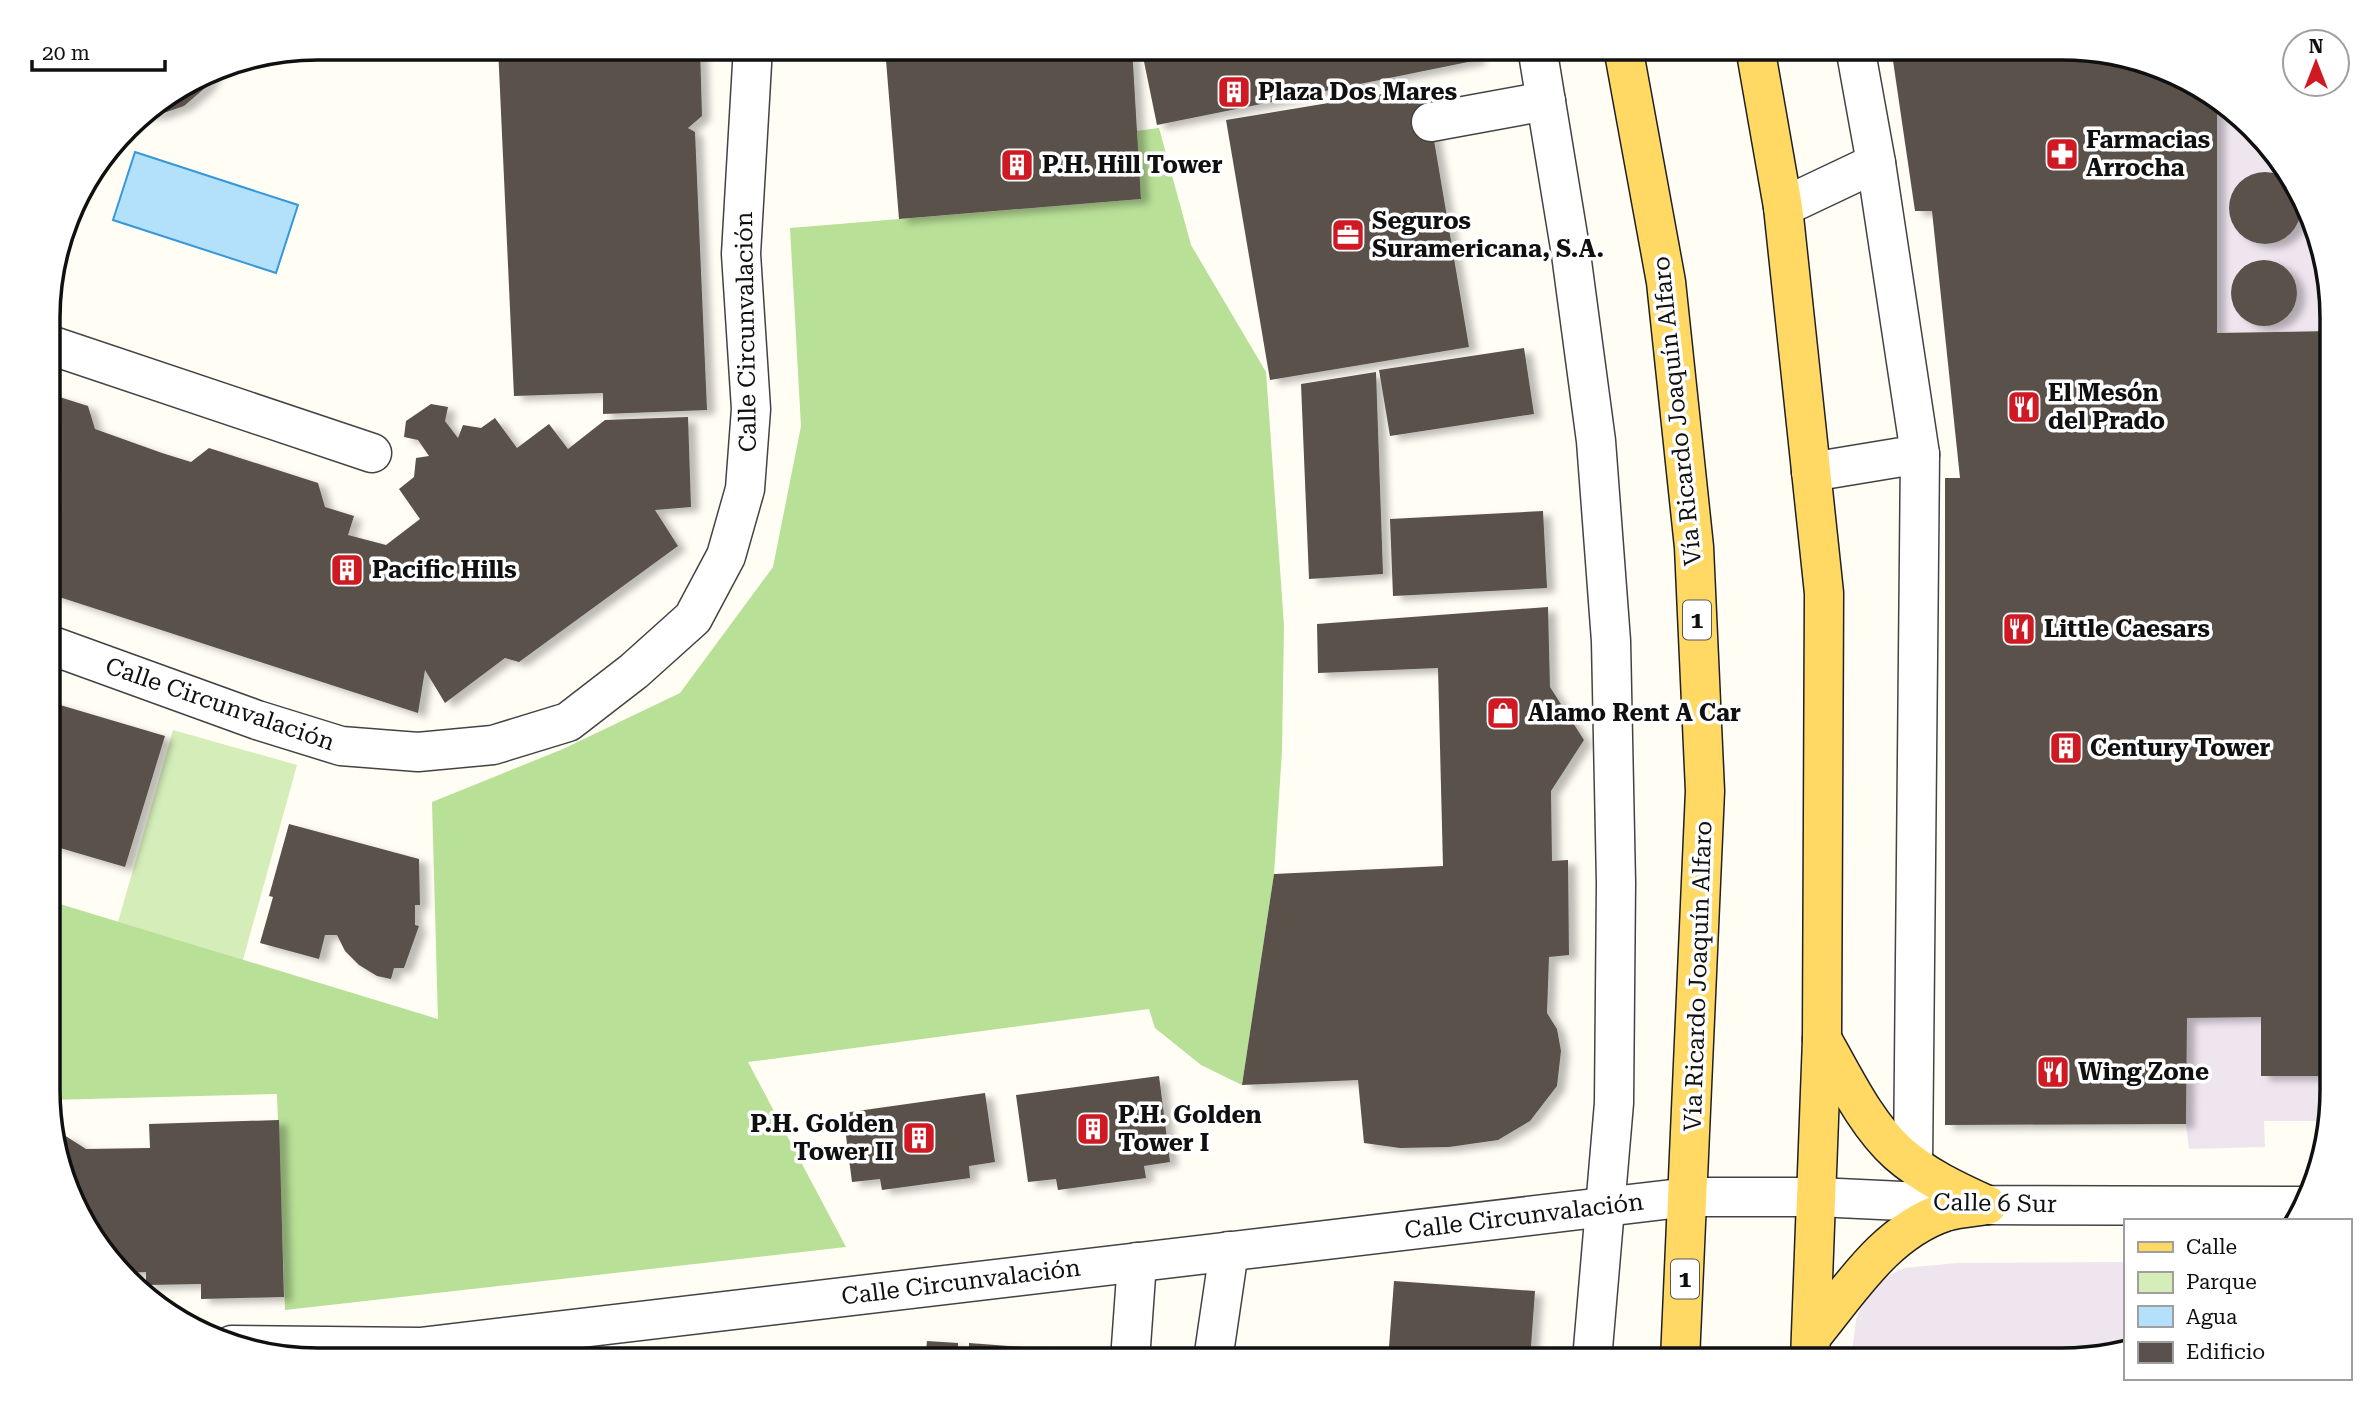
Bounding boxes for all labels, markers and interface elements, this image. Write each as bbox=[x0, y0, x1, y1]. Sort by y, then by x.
scale bar bbox=[32, 28, 164, 72]
north arrow bbox=[2281, 28, 2351, 98]
text: N bbox=[2309, 35, 2324, 58]
text: 20 m bbox=[42, 41, 90, 65]
building icon: Plaza Dos Mares bbox=[1215, 73, 1253, 111]
place label: Plaza Dos Mares bbox=[1258, 78, 1457, 106]
place label: Farmacias Arrocha bbox=[2086, 126, 2210, 182]
pharmacy icon: Farmacias Arrocha bbox=[2043, 135, 2081, 173]
building icon: P.H. Hill Tower bbox=[998, 146, 1036, 184]
place label: P.H. Hill Tower bbox=[1042, 151, 1223, 179]
place label: Seguros Suramericana, S.A. bbox=[1372, 207, 1604, 263]
street label: Calle Circunvalación bbox=[730, 211, 762, 453]
office icon: Seguros Suramericana, S.A. bbox=[1329, 216, 1367, 254]
street label: Vía Ricardo Joaquín Alfaro bbox=[1647, 255, 1707, 567]
place label: El Mesón del Prado bbox=[2048, 379, 2165, 435]
restaurant icon: El Mesón del Prado bbox=[2005, 388, 2043, 426]
building icon: Pacific Hills bbox=[328, 551, 366, 589]
place label: Pacific Hills bbox=[372, 556, 517, 584]
road number: 1 bbox=[1683, 600, 1711, 640]
restaurant icon: Little Caesars bbox=[2000, 610, 2038, 648]
place label: Little Caesars bbox=[2044, 615, 2210, 643]
street label: Calle Circunvalación bbox=[102, 652, 338, 756]
shop icon: Alamo Rent A Car bbox=[1484, 694, 1522, 732]
place label: Alamo Rent A Car bbox=[1528, 699, 1741, 727]
building icon: Century Tower bbox=[2047, 729, 2085, 767]
place label: Century Tower bbox=[2090, 734, 2270, 762]
street label: Vía Ricardo Joaquín Alfaro bbox=[1679, 820, 1717, 1132]
restaurant icon: Wing Zone bbox=[2034, 1053, 2072, 1091]
place label: Wing Zone bbox=[2078, 1058, 2209, 1086]
place label: P.H. Golden Tower I bbox=[1118, 1101, 1262, 1157]
place label: P.H. Golden Tower II bbox=[750, 1110, 894, 1166]
building icon: P.H. Golden Tower I bbox=[1074, 1110, 1112, 1148]
building icon: P.H. Golden Tower II bbox=[900, 1119, 938, 1157]
street label: Calle Circunvalación bbox=[1403, 1187, 1645, 1245]
street label: Calle 6 Sur bbox=[1933, 1188, 2057, 1218]
legend bbox=[2124, 1219, 2351, 1380]
text: Calle bbox=[2186, 1235, 2237, 1259]
street label: Calle Circunvalación bbox=[840, 1253, 1082, 1311]
road number: 1 bbox=[1671, 1260, 1699, 1298]
text: Parque bbox=[2186, 1270, 2257, 1294]
text: Agua bbox=[2186, 1305, 2238, 1329]
text: Edificio bbox=[2186, 1340, 2265, 1364]

